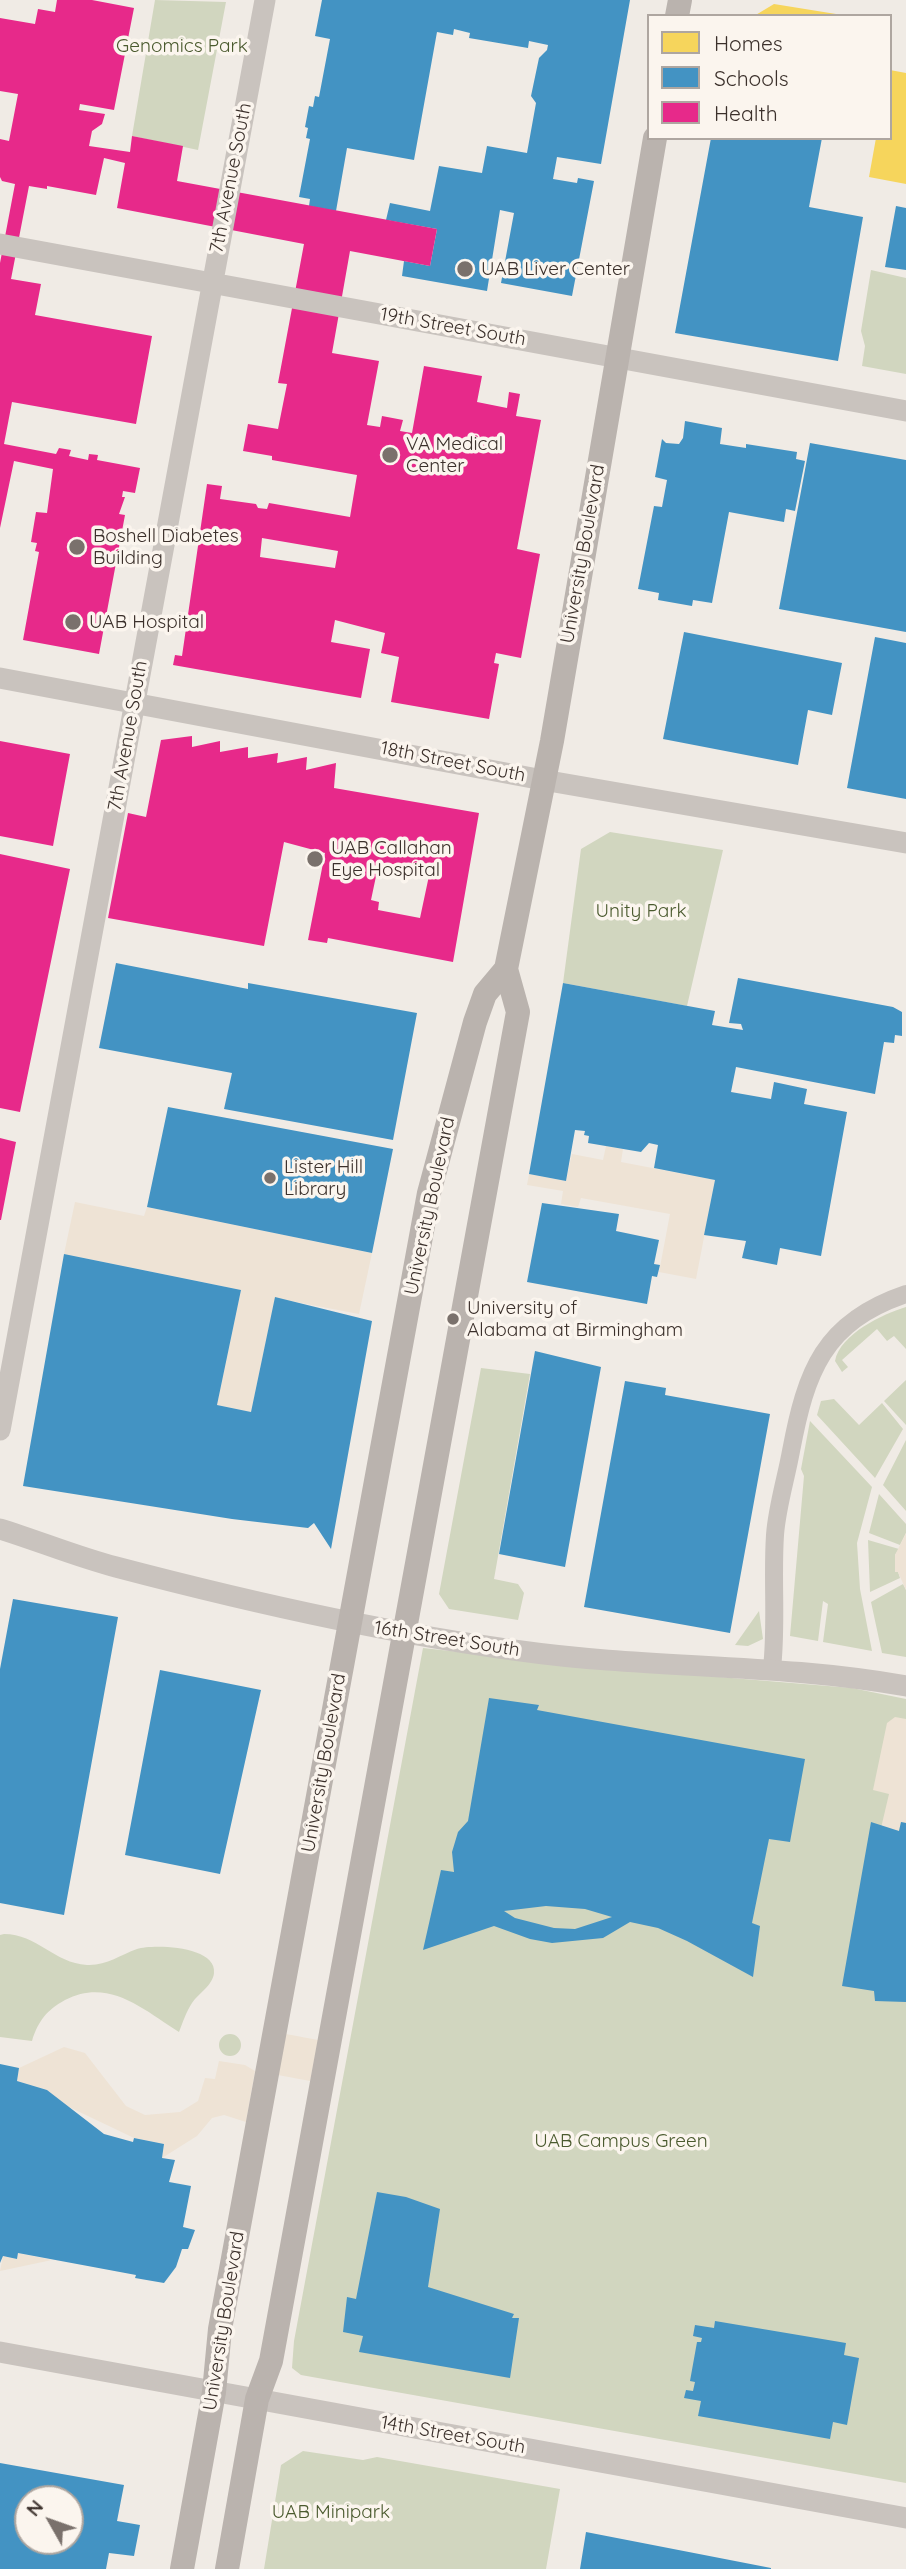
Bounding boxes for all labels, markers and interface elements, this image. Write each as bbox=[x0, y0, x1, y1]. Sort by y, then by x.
legend bbox=[647, 14, 892, 140]
text: Homes bbox=[714, 30, 783, 56]
park label: Genomics Park bbox=[116, 35, 248, 57]
text: Schools bbox=[714, 65, 789, 91]
text: Health bbox=[714, 100, 778, 126]
street label: 7th Avenue South bbox=[205, 101, 257, 255]
place label: UAB Liver Center bbox=[481, 258, 630, 280]
marker: UAB Liver Center bbox=[455, 259, 475, 279]
street label: 19th Street South bbox=[378, 303, 528, 351]
place label: VA Medical Center bbox=[406, 433, 503, 477]
marker: VA Medical Center bbox=[380, 445, 400, 465]
street label: University Boulevard bbox=[556, 463, 610, 645]
place label: Boshell Diabetes Building bbox=[93, 525, 239, 569]
marker: Boshell Diabetes Building bbox=[67, 537, 87, 557]
place label: UAB Hospital bbox=[89, 611, 204, 633]
marker: UAB Hospital bbox=[63, 612, 83, 632]
street label: 7th Avenue South bbox=[104, 659, 152, 813]
street label: 18th Street South bbox=[379, 737, 527, 787]
place label: UAB Callahan Eye Hospital bbox=[331, 837, 452, 881]
marker: UAB Callahan Eye Hospital bbox=[305, 849, 325, 869]
park label: Unity Park bbox=[595, 900, 687, 922]
street label: University Boulevard bbox=[400, 1115, 460, 1297]
place label: Lister Hill Library bbox=[284, 1156, 363, 1200]
marker: Lister Hill Library bbox=[262, 1170, 278, 1186]
place label: University of Alabama at Birmingham bbox=[467, 1297, 683, 1341]
marker: University of Alabama at Birmingham bbox=[445, 1311, 461, 1327]
street label: 16th Street South bbox=[373, 1616, 521, 1662]
street label: University Boulevard bbox=[297, 1672, 351, 1854]
park label: UAB Campus Green bbox=[534, 2130, 708, 2152]
street label: University Boulevard bbox=[199, 2230, 249, 2412]
street label: 14th Street South bbox=[379, 2411, 527, 2459]
north arrow bbox=[14, 2485, 84, 2555]
text: N bbox=[21, 2495, 48, 2521]
park label: UAB Minipark bbox=[272, 2501, 390, 2523]

